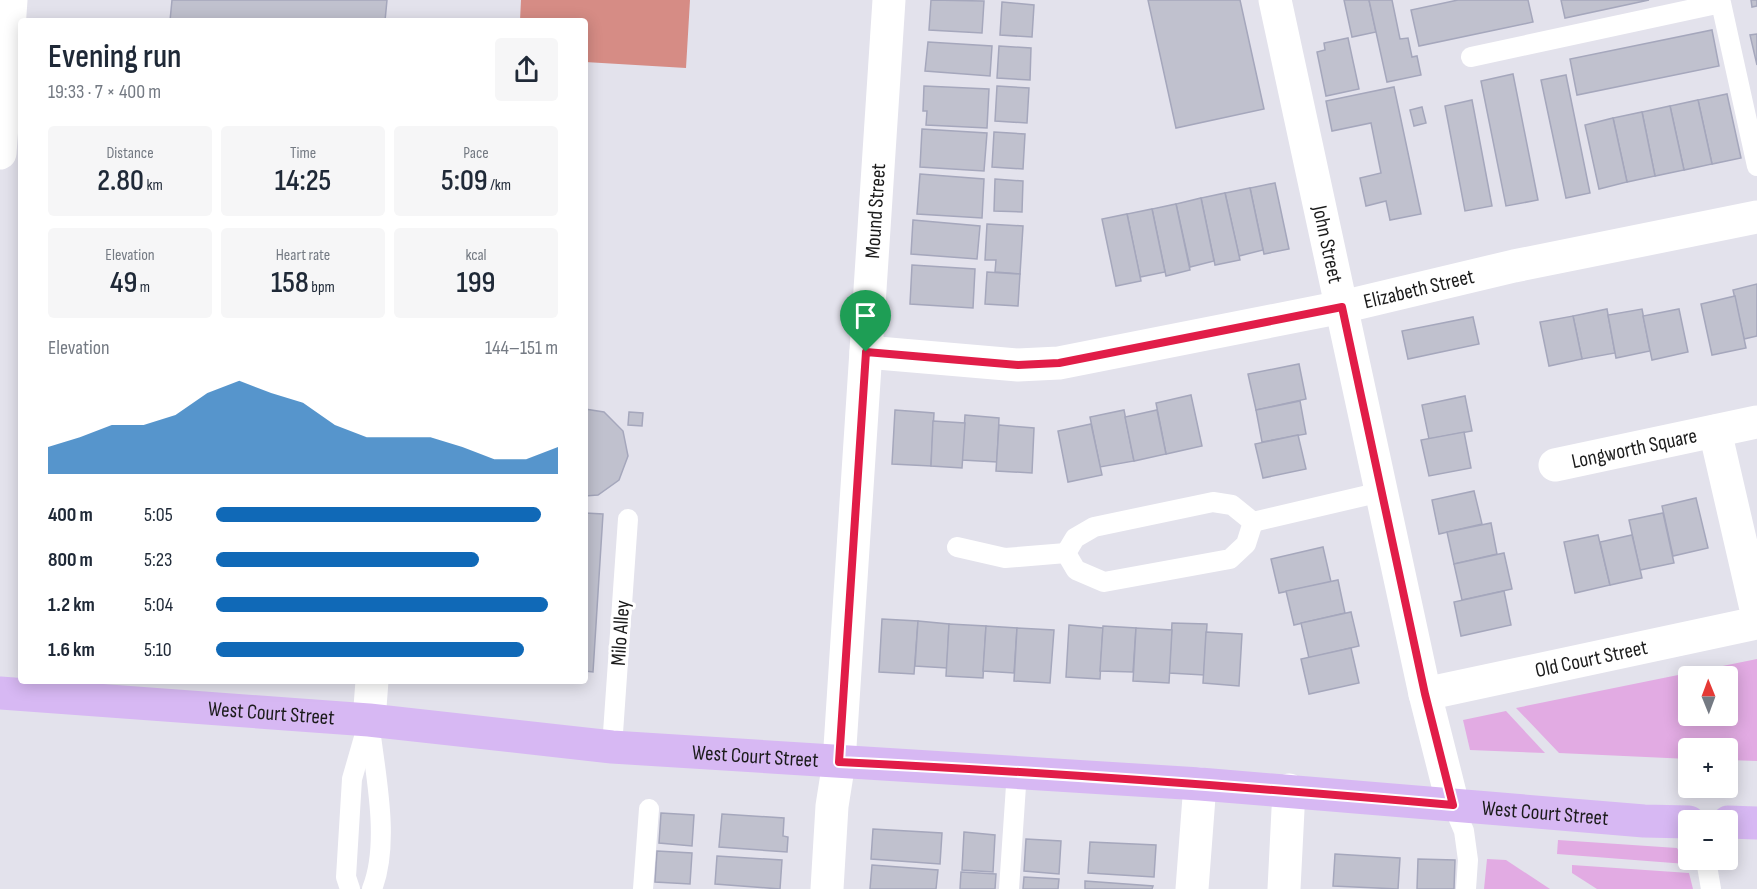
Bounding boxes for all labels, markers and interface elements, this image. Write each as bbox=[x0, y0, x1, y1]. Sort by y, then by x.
text: Evening run bbox=[48, 37, 182, 77]
button: share bbox=[495, 38, 558, 101]
text: 19:33 · 7 × 400 m bbox=[48, 80, 161, 104]
text: Distance bbox=[106, 144, 154, 163]
text: Time bbox=[290, 144, 316, 163]
text: Pace bbox=[463, 144, 489, 163]
street label: Mound Street bbox=[860, 162, 891, 259]
text: 2.80 bbox=[97, 163, 144, 199]
text: 14:25 bbox=[275, 163, 331, 199]
text: 5:09 bbox=[441, 163, 488, 199]
text: km bbox=[144, 176, 163, 195]
text: /km bbox=[488, 176, 511, 195]
street label: John Street bbox=[1307, 202, 1348, 286]
text: Elevation bbox=[105, 246, 155, 265]
text: Heart rate bbox=[276, 246, 330, 265]
text: kcal bbox=[465, 246, 487, 265]
street label: Elizabeth Street bbox=[1361, 264, 1477, 314]
text: 49 bbox=[110, 265, 137, 301]
text: 158 bbox=[271, 265, 309, 301]
text: 199 bbox=[457, 265, 495, 301]
text: m bbox=[137, 278, 150, 297]
text: bpm bbox=[309, 278, 335, 297]
pin bbox=[840, 290, 891, 352]
icon: arrive bbox=[849, 299, 882, 332]
text: Elevation bbox=[48, 336, 110, 360]
text: 144–151 m bbox=[485, 336, 558, 360]
street label: Longworth Square bbox=[1569, 423, 1699, 474]
text: 400 m bbox=[48, 503, 93, 527]
text: 5:05 bbox=[144, 503, 173, 527]
text: 800 m bbox=[48, 548, 93, 572]
text: 5:23 bbox=[144, 548, 172, 572]
text: 1.2 km bbox=[48, 593, 95, 617]
text: 5:04 bbox=[144, 593, 173, 617]
street label: Milo Alley bbox=[606, 599, 635, 667]
street label: Old Court Street bbox=[1533, 635, 1650, 683]
text: 1.6 km bbox=[48, 638, 95, 662]
text: 5:10 bbox=[144, 638, 172, 662]
north arrow bbox=[1678, 666, 1738, 726]
map controls bbox=[1678, 666, 1738, 870]
street label: West Court Street bbox=[207, 696, 335, 730]
button: + bbox=[1678, 738, 1738, 798]
street label: West Court Street bbox=[691, 740, 819, 773]
street label: West Court Street bbox=[1481, 796, 1609, 831]
button: − bbox=[1678, 810, 1738, 870]

